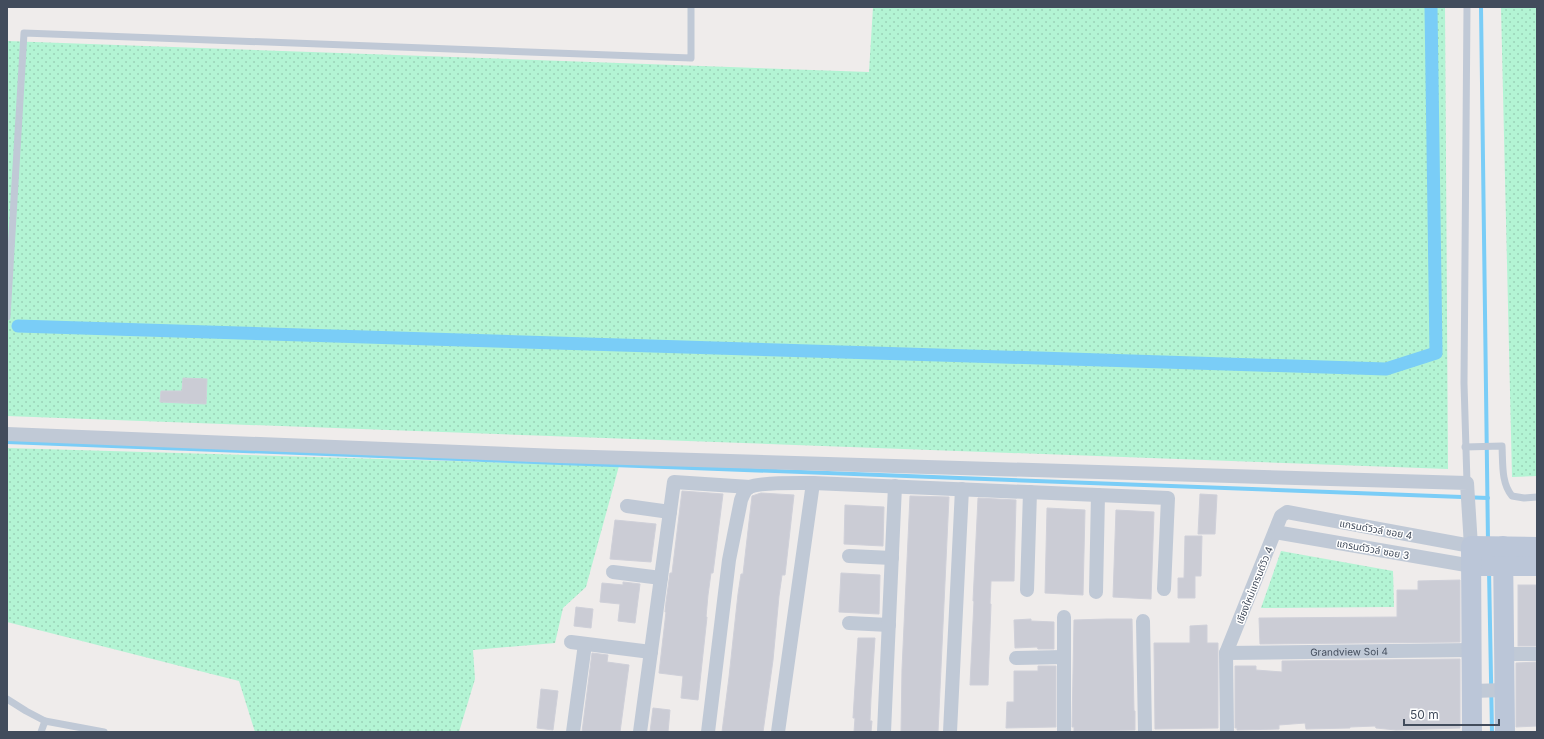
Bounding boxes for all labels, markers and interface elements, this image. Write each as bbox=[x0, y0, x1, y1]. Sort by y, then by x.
street label: แกรนด์วิวล์ ซอย 4 bbox=[1339, 517, 1413, 541]
street label: แกรนด์วิวล์ ซอย 3 bbox=[1336, 537, 1410, 561]
street label: เชียงใหม่แกรนด์วิว 4 bbox=[1233, 544, 1275, 626]
street label: Grandview Soi 4 bbox=[1310, 645, 1388, 658]
scale bar bbox=[1404, 701, 1499, 727]
text: 50 m bbox=[1410, 707, 1439, 722]

